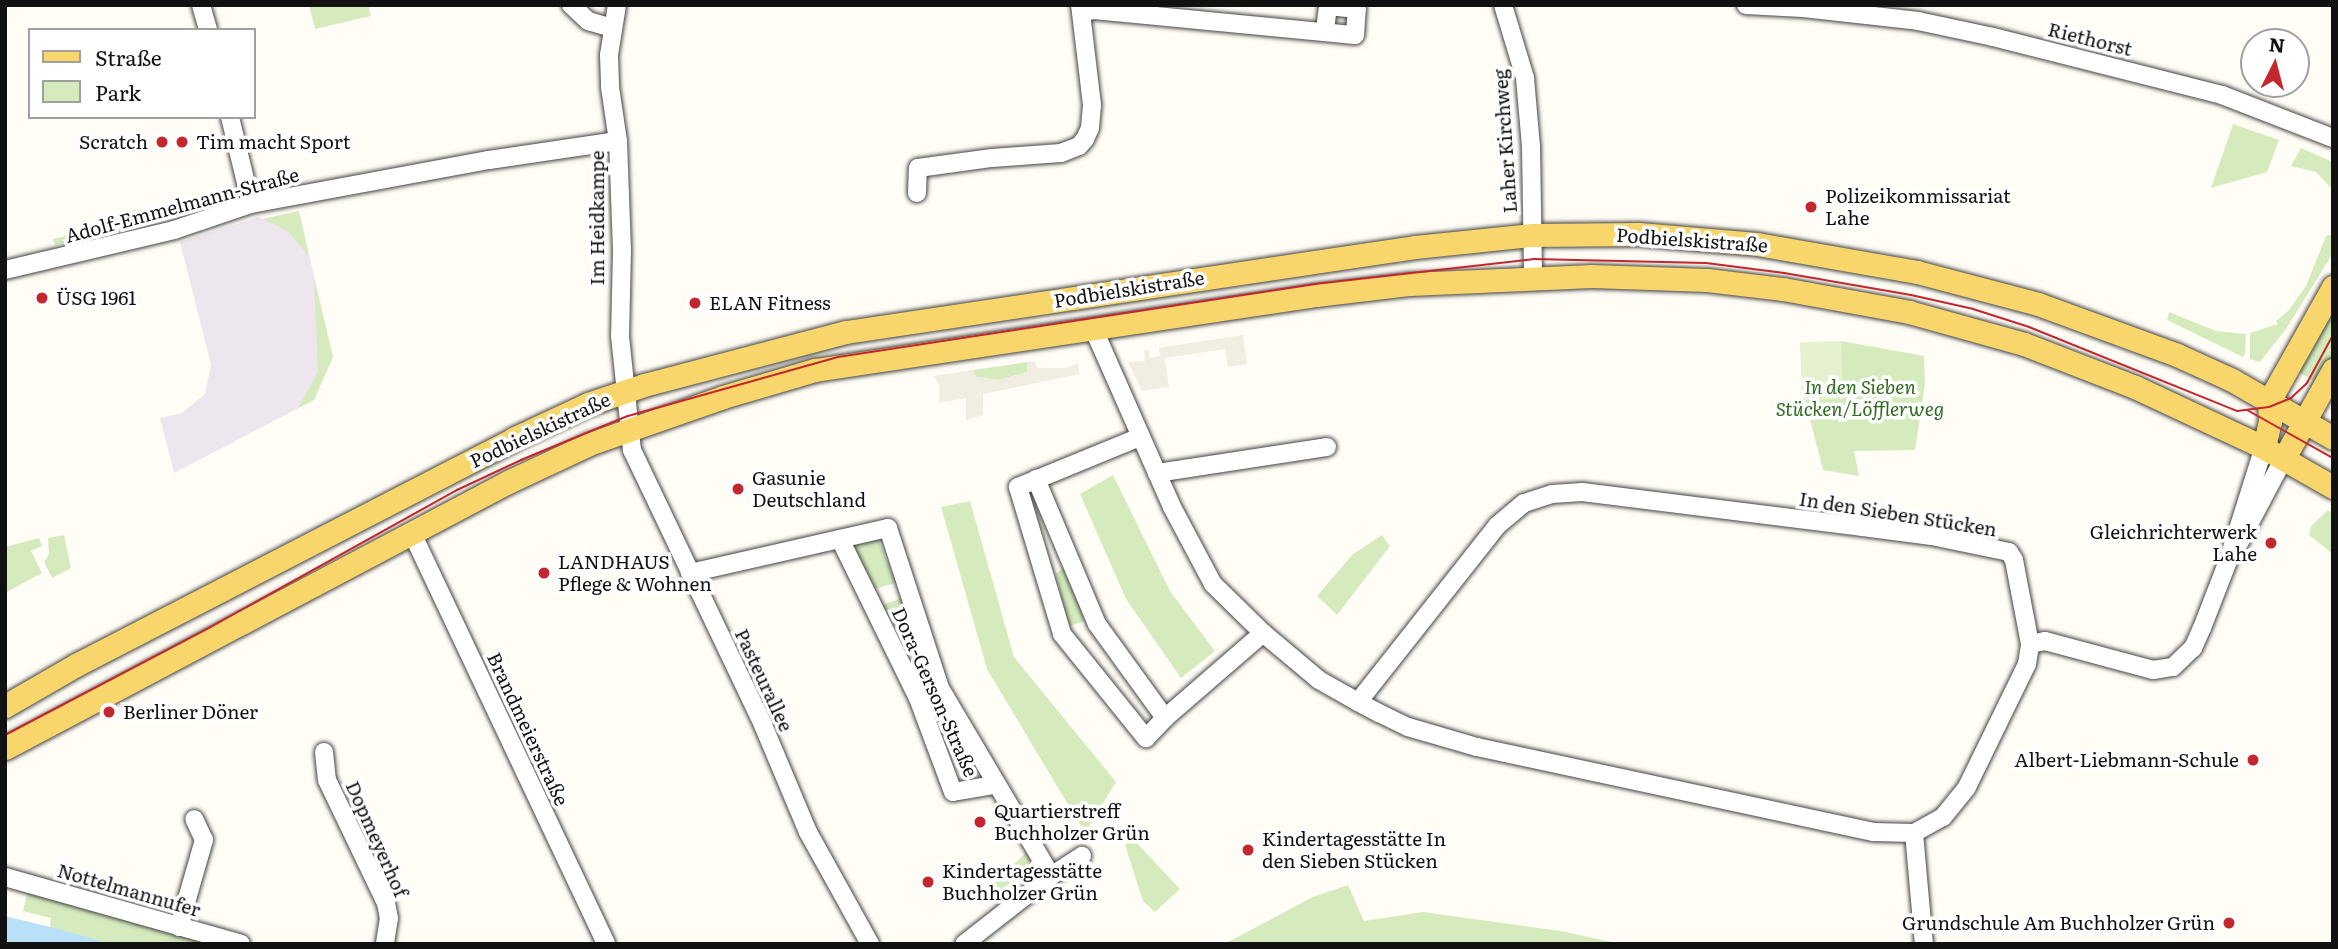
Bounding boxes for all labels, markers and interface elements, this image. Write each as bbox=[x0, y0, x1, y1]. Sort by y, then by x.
street label: Riethorst bbox=[2046, 18, 2134, 60]
legend bbox=[28, 28, 256, 119]
north arrow bbox=[2240, 28, 2310, 98]
text: N bbox=[2268, 29, 2286, 59]
text: Straße bbox=[95, 41, 162, 72]
street label: Laher Kirchweg bbox=[1489, 68, 1521, 214]
text: Park bbox=[95, 76, 141, 107]
place label: Scratch bbox=[79, 131, 148, 153]
place label: Tim macht Sport bbox=[196, 131, 350, 153]
marker: Scratch bbox=[154, 134, 170, 150]
marker: Tim macht Sport bbox=[174, 134, 190, 150]
street label: Im Heidkampe bbox=[586, 150, 608, 286]
street label: Adolf-Emmelmann-Straße bbox=[63, 163, 301, 247]
place label: Polizeikommissariat Lahe bbox=[1825, 185, 2011, 229]
marker: Polizeikommissariat Lahe bbox=[1803, 199, 1819, 215]
street label: Podbielskistraße bbox=[1615, 223, 1769, 257]
street label: Podbielskistraße bbox=[1052, 266, 1206, 312]
place label: ÜSG 1961 bbox=[56, 287, 136, 309]
marker: ÜSG 1961 bbox=[34, 290, 50, 306]
place label: ELAN Fitness bbox=[709, 292, 831, 314]
marker: ELAN Fitness bbox=[687, 295, 703, 311]
park label: In den Sieben Stücken/Löfflerweg bbox=[1776, 376, 1944, 420]
street label: Podbielskistraße bbox=[466, 388, 614, 472]
place label: Gasunie Deutschland bbox=[752, 467, 866, 511]
marker: Gasunie Deutschland bbox=[730, 481, 746, 497]
street label: In den Sieben Stücken bbox=[1798, 487, 1998, 541]
place label: Gleichrichterwerk Lahe bbox=[2090, 521, 2257, 565]
marker: Gleichrichterwerk Lahe bbox=[2263, 535, 2279, 551]
place label: LANDHAUS Pflege & Wohnen bbox=[558, 551, 712, 595]
marker: LANDHAUS Pflege & Wohnen bbox=[536, 565, 552, 581]
street label: Dora-Gerson-Straße bbox=[887, 604, 983, 780]
street label: Pasteurallee bbox=[730, 625, 798, 735]
street label: Brandmeierstraße bbox=[483, 649, 573, 809]
place label: Berliner Döner bbox=[123, 701, 258, 723]
marker: Berliner Döner bbox=[101, 704, 117, 720]
place label: Albert-Liebmann-Schule bbox=[2015, 749, 2239, 771]
marker: Albert-Liebmann-Schule bbox=[2245, 752, 2261, 768]
street label: Dopmeyerhof bbox=[341, 777, 413, 901]
place label: Quartierstreff Buchholzer Grün bbox=[994, 800, 1150, 844]
marker: Quartierstreff Buchholzer Grün bbox=[972, 814, 988, 830]
place label: Kindertagesstätte In den Sieben Stücken bbox=[1262, 828, 1446, 872]
marker: Kindertagesstätte In den Sieben Stücken bbox=[1240, 842, 1256, 858]
street label: Nottelmannufer bbox=[55, 859, 203, 921]
place label: Kindertagesstätte Buchholzer Grün bbox=[942, 860, 1102, 904]
marker: Kindertagesstätte Buchholzer Grün bbox=[920, 874, 936, 890]
place label: Grundschule Am Buchholzer Grün bbox=[1902, 912, 2215, 934]
marker: Grundschule Am Buchholzer Grün bbox=[2221, 915, 2237, 931]

